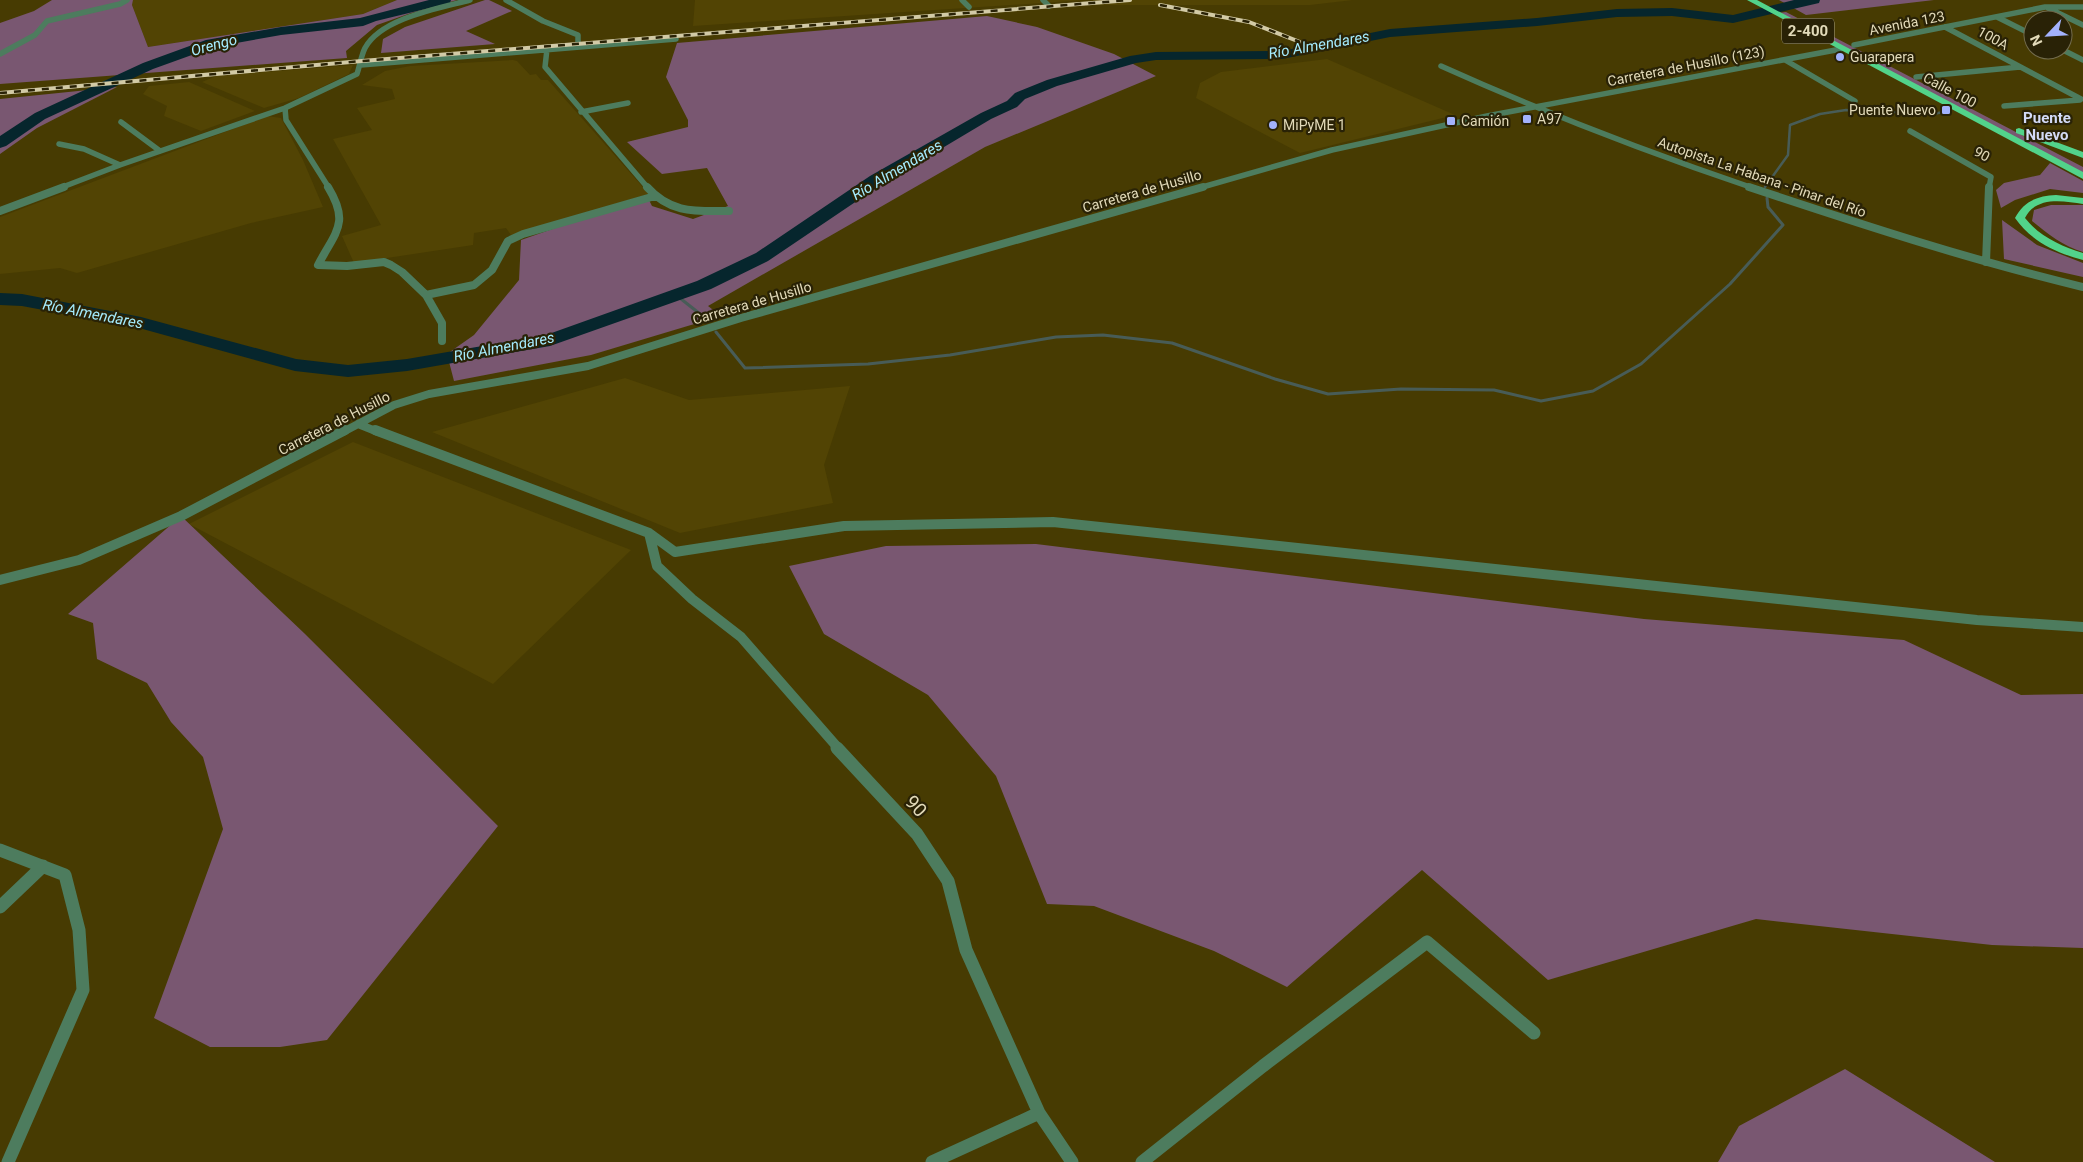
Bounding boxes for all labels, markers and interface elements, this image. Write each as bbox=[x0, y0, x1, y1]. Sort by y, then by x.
street label: Avenida 123 bbox=[1868, 8, 1946, 38]
north arrow bbox=[2023, 10, 2073, 60]
road number: 2-400 bbox=[1782, 18, 1834, 44]
street label: 100A bbox=[1975, 23, 2011, 53]
water label: Río Almendares bbox=[1267, 27, 1371, 63]
water label: Orengo bbox=[189, 30, 239, 60]
text: N bbox=[2027, 33, 2046, 48]
street label: Carretera de Husillo (123) bbox=[1606, 43, 1766, 90]
place label: Guarapera bbox=[1850, 49, 1914, 65]
marker: Guarapera bbox=[1834, 51, 1846, 63]
street label: Calle 100 bbox=[1921, 69, 1979, 111]
place label: Puente Nuevo bbox=[1849, 102, 1936, 118]
marker: Puente Nuevo bbox=[1940, 104, 1952, 116]
district label: Puente Nuevo bbox=[2023, 109, 2071, 144]
place label: A97 bbox=[1537, 111, 1562, 127]
place label: Camión bbox=[1461, 113, 1509, 129]
marker: A97 bbox=[1521, 113, 1533, 125]
marker: Camión bbox=[1445, 115, 1457, 127]
place label: MiPyME 1 bbox=[1283, 117, 1346, 133]
marker: MiPyME 1 bbox=[1267, 119, 1279, 131]
street label: Autopista La Habana - Pinar del Río bbox=[1656, 134, 1868, 220]
water label: Río Almendares bbox=[849, 136, 945, 204]
street label: 90 bbox=[1971, 143, 1993, 165]
street label: Carretera de Husillo bbox=[1081, 166, 1203, 216]
street label: Carretera de Husillo bbox=[691, 278, 813, 328]
water label: Río Almendares bbox=[41, 295, 145, 333]
water label: Río Almendares bbox=[452, 328, 556, 366]
street label: Carretera de Husillo bbox=[276, 388, 392, 458]
street label: 90 bbox=[900, 790, 932, 822]

